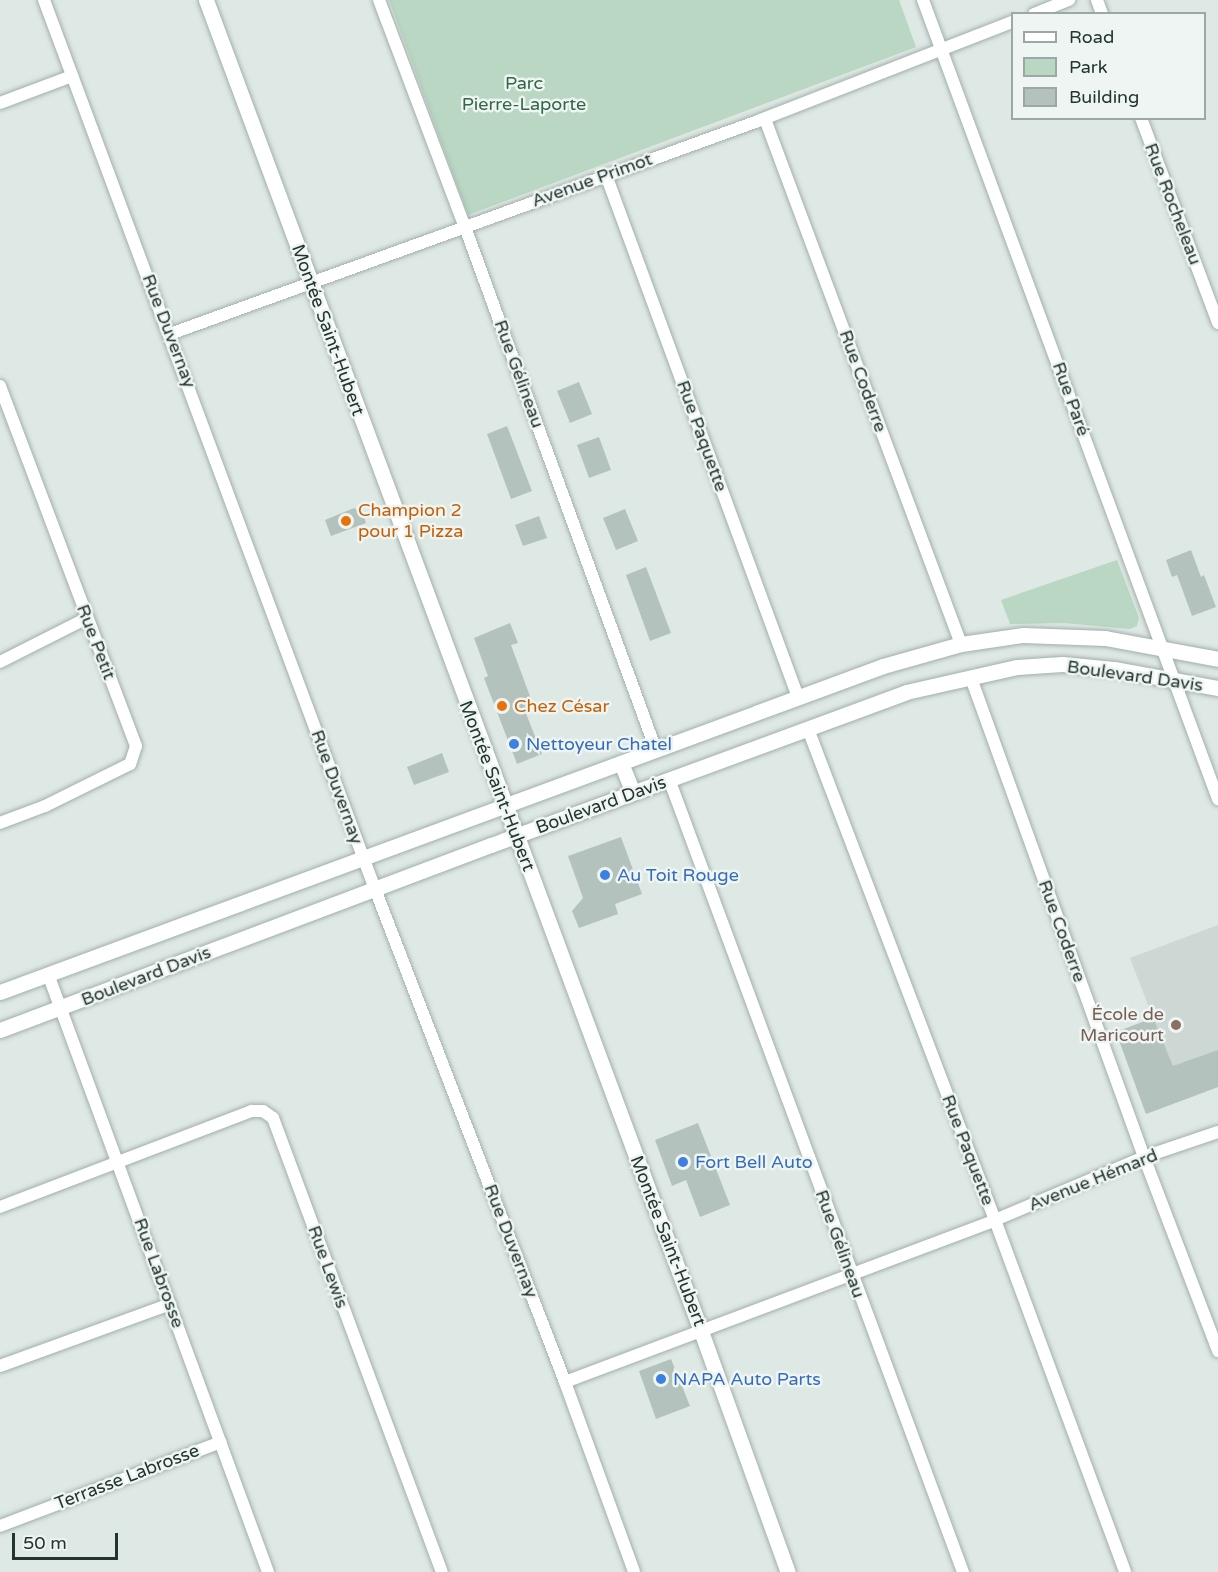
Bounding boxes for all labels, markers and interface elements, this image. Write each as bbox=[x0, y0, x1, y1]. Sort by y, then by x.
legend bbox=[1011, 12, 1206, 120]
text: Road bbox=[1069, 26, 1114, 48]
text: Park bbox=[1069, 56, 1107, 78]
park label: Parc Pierre-Laporte bbox=[462, 73, 586, 116]
text: Building bbox=[1069, 86, 1139, 108]
street label: Rue Rocheleau bbox=[1140, 140, 1206, 268]
street label: Avenue Primot bbox=[529, 148, 655, 212]
street label: Montée Saint-Hubert bbox=[287, 241, 369, 419]
street label: Rue Duvernay bbox=[137, 271, 201, 391]
street label: Rue Gélineau bbox=[489, 317, 549, 431]
street label: Rue Coderre bbox=[835, 327, 891, 435]
street label: Rue Paré bbox=[1048, 359, 1094, 439]
street label: Rue Paquette bbox=[672, 377, 732, 495]
place label: Champion 2 pour 1 Pizza bbox=[358, 500, 463, 542]
marker: Champion 2 pour 1 Pizza bbox=[339, 514, 353, 528]
street label: Rue Petit bbox=[72, 601, 120, 683]
street label: Boulevard Davis bbox=[1066, 656, 1204, 696]
place label: Chez César bbox=[514, 695, 609, 717]
street label: Montée Saint-Hubert bbox=[454, 698, 540, 874]
marker: Chez César bbox=[495, 699, 509, 713]
street label: Rue Duvernay bbox=[306, 727, 368, 847]
place label: Nettoyeur Chatel bbox=[526, 733, 672, 755]
marker: Nettoyeur Chatel bbox=[507, 737, 521, 751]
street label: Boulevard Davis bbox=[533, 771, 669, 839]
place label: Au Toit Rouge bbox=[617, 864, 739, 886]
marker: Au Toit Rouge bbox=[598, 868, 612, 882]
street label: Rue Coderre bbox=[1034, 877, 1090, 985]
street label: Boulevard Davis bbox=[78, 941, 214, 1011]
place label: École de Maricourt bbox=[1080, 1004, 1164, 1046]
marker: École de Maricourt bbox=[1169, 1018, 1183, 1032]
street label: Rue Paquette bbox=[937, 1092, 999, 1208]
street label: Avenue Hémard bbox=[1025, 1144, 1161, 1216]
place label: Fort Bell Auto bbox=[695, 1151, 813, 1173]
street label: Montée Saint-Hubert bbox=[625, 1153, 711, 1329]
marker: Fort Bell Auto bbox=[676, 1155, 690, 1169]
street label: Rue Duvernay bbox=[479, 1181, 543, 1301]
street label: Rue Gélineau bbox=[810, 1187, 870, 1301]
street label: Rue Labrosse bbox=[129, 1215, 189, 1331]
street label: Rue Lewis bbox=[303, 1223, 353, 1311]
place label: NAPA Auto Parts bbox=[673, 1368, 821, 1390]
marker: NAPA Auto Parts bbox=[654, 1372, 668, 1386]
street label: Terrasse Labrosse bbox=[52, 1440, 202, 1514]
scale bar bbox=[15, 1521, 122, 1559]
text: 50 m bbox=[23, 1532, 67, 1554]

